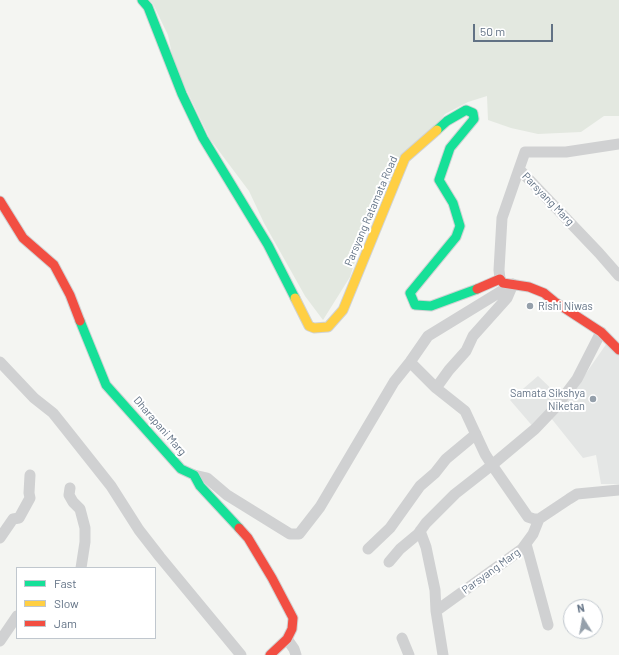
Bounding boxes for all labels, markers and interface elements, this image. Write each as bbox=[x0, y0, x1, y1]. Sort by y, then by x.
scale bar bbox=[475, 16, 555, 42]
text: 50 m bbox=[480, 24, 505, 38]
street label: Parsyang Ratamata Road bbox=[342, 154, 400, 268]
street label: Parsyang Marg bbox=[519, 170, 577, 228]
place label: Rishi Niwas bbox=[538, 299, 593, 313]
marker: Rishi Niwas bbox=[525, 301, 535, 311]
place label: Samata Sikshya Niketan bbox=[510, 386, 585, 412]
street label: Dharapani Marg bbox=[131, 394, 189, 458]
marker: Samata Sikshya Niketan bbox=[588, 394, 598, 404]
street label: Parsyang Marg bbox=[459, 545, 523, 597]
legend bbox=[16, 567, 156, 639]
text: Fast bbox=[54, 576, 77, 590]
text: Slow bbox=[54, 596, 79, 610]
north arrow bbox=[563, 599, 603, 639]
text: N bbox=[576, 601, 586, 615]
text: Jam bbox=[54, 616, 77, 630]

